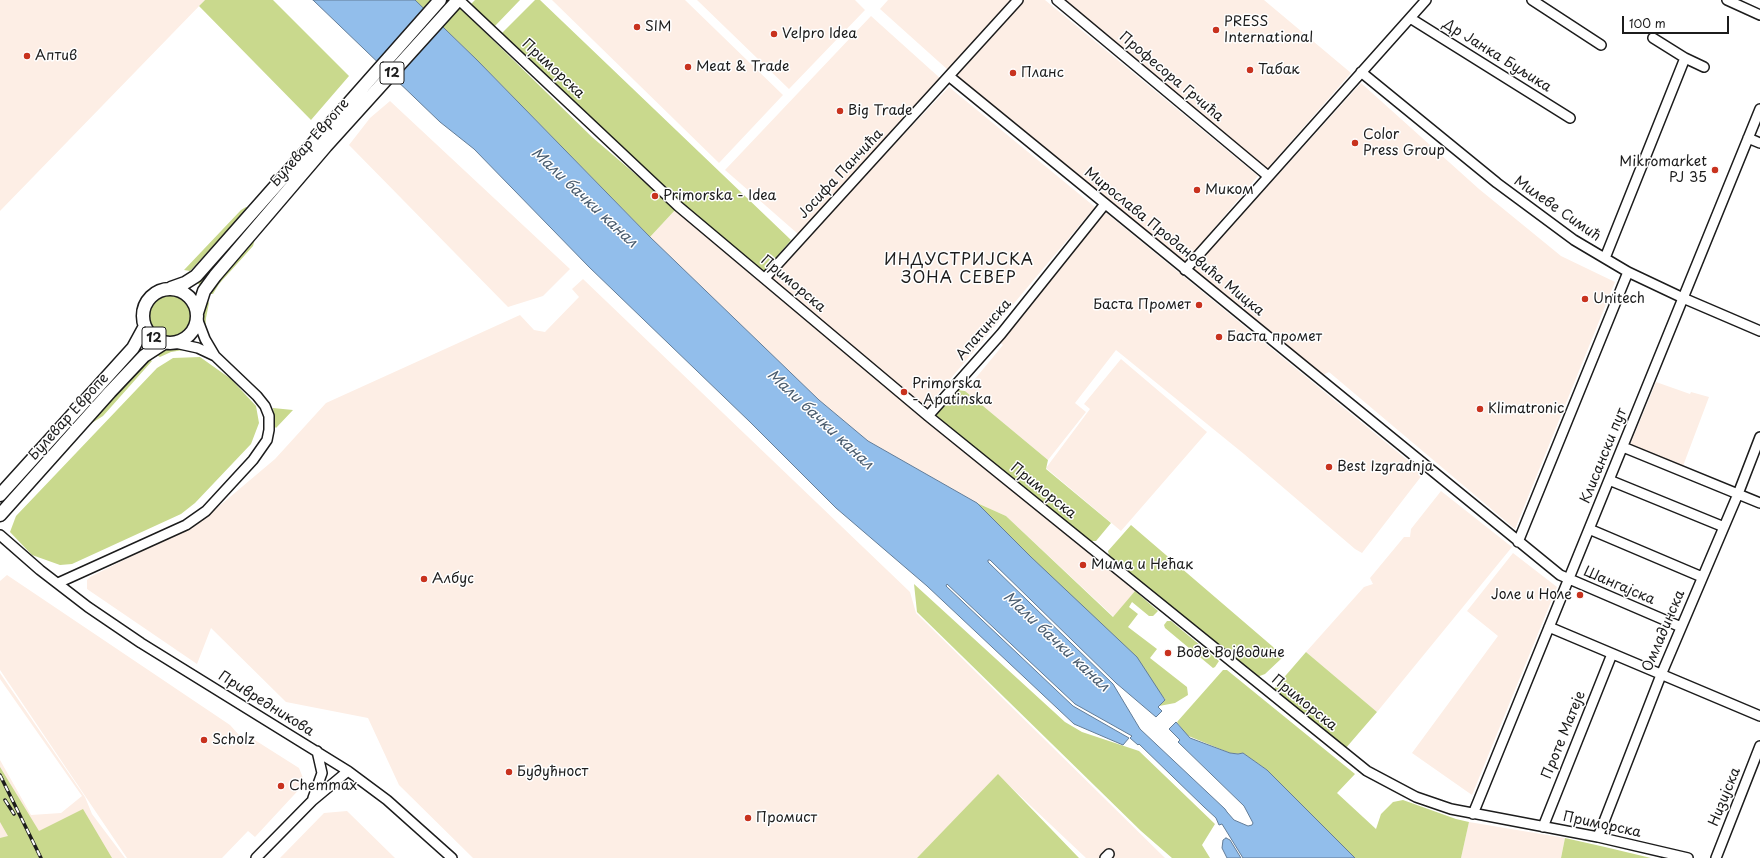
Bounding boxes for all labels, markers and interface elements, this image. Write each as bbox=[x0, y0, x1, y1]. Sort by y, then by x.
scale bar bbox=[1624, 8, 1731, 34]
place label: PRESS International bbox=[1224, 14, 1313, 46]
text: 100 m bbox=[1629, 14, 1666, 32]
street label: Др Јанка Буљика bbox=[1440, 16, 1554, 96]
place label: SIM bbox=[645, 19, 671, 35]
marker: SIM bbox=[632, 22, 642, 32]
marker: PRESS International bbox=[1211, 25, 1221, 35]
place label: Velpro Idea bbox=[782, 26, 857, 42]
marker: Velpro Idea bbox=[769, 29, 779, 39]
street label: Професора Грчића bbox=[1115, 29, 1227, 125]
street label: Приморска bbox=[518, 36, 588, 102]
place label: Аптив bbox=[35, 48, 77, 64]
marker: Аптив bbox=[22, 51, 32, 61]
place label: Meat & Trade bbox=[696, 59, 790, 75]
road number: 12 bbox=[380, 62, 404, 84]
marker: Meat & Trade bbox=[683, 62, 693, 72]
place label: Табак bbox=[1258, 62, 1300, 78]
place label: Планс bbox=[1021, 65, 1064, 81]
marker: Табак bbox=[1245, 65, 1255, 75]
marker: Планс bbox=[1008, 68, 1018, 78]
street label: Булевар Европе bbox=[267, 95, 353, 191]
place label: Big Trade bbox=[848, 103, 912, 119]
marker: Big Trade bbox=[835, 106, 845, 116]
street label: Јосифа Панчића bbox=[795, 126, 887, 222]
place label: Color Press Group bbox=[1363, 127, 1445, 160]
marker: Color Press Group bbox=[1350, 138, 1360, 148]
water label: Мали бачки канал bbox=[527, 144, 641, 252]
place label: Mikromarket PJ 35 bbox=[1619, 154, 1707, 186]
street label: Мирослава Продановића Мицка bbox=[1081, 164, 1267, 320]
marker: Mikromarket PJ 35 bbox=[1710, 165, 1720, 175]
street label: Милеве Симић bbox=[1510, 173, 1604, 245]
place label: Миком bbox=[1205, 182, 1254, 198]
marker: Миком bbox=[1192, 185, 1202, 195]
place label: Primorska - Idea bbox=[663, 188, 776, 204]
marker: Primorska - Idea bbox=[650, 191, 660, 201]
district label: ИНДУСТРИЈСКА ЗОНА СЕВЕР bbox=[884, 251, 1034, 289]
street label: Приморска bbox=[757, 252, 829, 316]
place label: Unitech bbox=[1593, 291, 1645, 307]
marker: Unitech bbox=[1580, 294, 1590, 304]
street label: Апатинска bbox=[953, 296, 1015, 364]
place label: Баста Промет bbox=[1093, 297, 1191, 313]
marker: Баста Промет bbox=[1194, 300, 1204, 310]
road number: 12 bbox=[142, 327, 166, 349]
place label: Баста промет bbox=[1227, 329, 1322, 345]
marker: Баста промет bbox=[1214, 332, 1224, 342]
water label: Мали бачки канал bbox=[763, 366, 877, 474]
street label: Булевар Европе bbox=[26, 370, 112, 464]
place label: Primorska - Apatinska bbox=[912, 376, 992, 408]
marker: Primorska - Apatinska bbox=[899, 387, 909, 397]
place label: Klimatronic bbox=[1488, 401, 1564, 417]
marker: Klimatronic bbox=[1475, 404, 1485, 414]
street label: Клисански пут bbox=[1577, 406, 1631, 506]
street label: Приморска bbox=[1007, 459, 1079, 523]
place label: Best Izgradnja bbox=[1337, 459, 1433, 475]
marker: Best Izgradnja bbox=[1324, 462, 1334, 472]
place label: Мима и Нећак bbox=[1091, 557, 1193, 573]
marker: Мима и Нећак bbox=[1078, 560, 1088, 570]
street label: Шангајска bbox=[1581, 563, 1657, 609]
place label: Албус bbox=[432, 571, 474, 587]
marker: Албус bbox=[419, 574, 429, 584]
place label: Јоле и Ноле bbox=[1491, 587, 1572, 603]
water label: Мали бачки канал bbox=[999, 588, 1113, 696]
street label: Омладинска bbox=[1639, 588, 1689, 674]
marker: Јоле и Ноле bbox=[1575, 590, 1585, 600]
place label: Воде Војводине bbox=[1176, 645, 1285, 661]
marker: Воде Војводине bbox=[1163, 648, 1173, 658]
street label: Привредникова bbox=[215, 668, 317, 740]
street label: Приморска bbox=[1268, 671, 1340, 735]
street label: Проте Матеје bbox=[1539, 689, 1589, 781]
place label: Scholz bbox=[212, 732, 255, 748]
marker: Scholz bbox=[199, 735, 209, 745]
place label: Будућност bbox=[517, 764, 588, 780]
street label: Низијска bbox=[1706, 765, 1744, 829]
marker: Будућност bbox=[504, 767, 514, 777]
place label: Chemmax bbox=[289, 778, 357, 794]
marker: Chemmax bbox=[276, 781, 286, 791]
street label: Приморска bbox=[1561, 809, 1643, 841]
place label: Промист bbox=[756, 810, 817, 826]
marker: Промист bbox=[743, 813, 753, 823]

